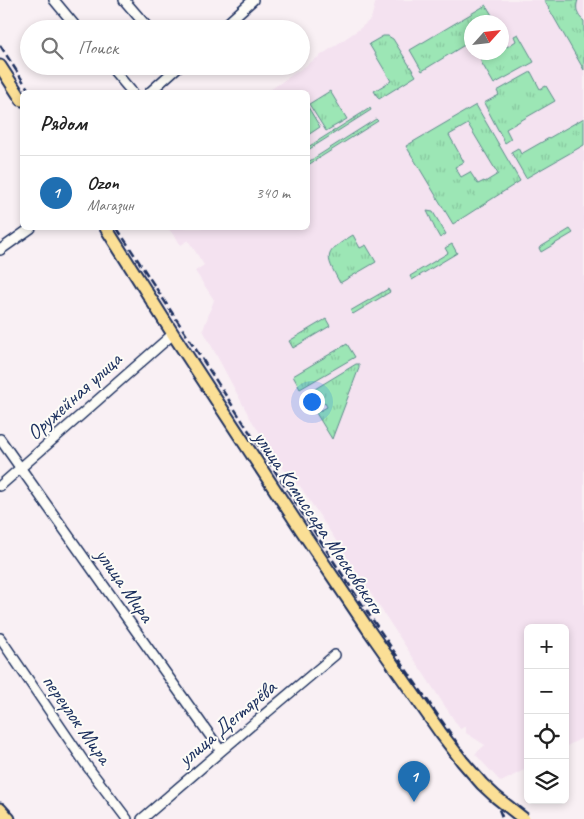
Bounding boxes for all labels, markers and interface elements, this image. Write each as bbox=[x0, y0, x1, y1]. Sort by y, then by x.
north arrow bbox=[464, 15, 509, 60]
search box bbox=[20, 20, 310, 75]
icon: search bbox=[38, 34, 66, 62]
text: Поиск bbox=[78, 36, 118, 60]
text: Рядом bbox=[40, 110, 87, 136]
text: Ozon bbox=[87, 171, 119, 195]
text: 1 bbox=[52, 183, 60, 203]
text: 340 m bbox=[256, 183, 290, 203]
text: Магазин bbox=[87, 195, 134, 215]
street label: Оружейная улица bbox=[21, 346, 128, 445]
your location bbox=[299, 389, 325, 415]
street label: улица Комиссара Московского bbox=[247, 424, 391, 621]
street label: улица Мира bbox=[89, 541, 161, 628]
map controls bbox=[524, 624, 569, 804]
button: + bbox=[524, 624, 569, 669]
street label: переулок Мира bbox=[36, 669, 119, 771]
button: − bbox=[524, 669, 569, 714]
street label: улица Дегтярёва bbox=[171, 673, 283, 773]
button: locate bbox=[524, 714, 569, 759]
button: layers bbox=[524, 759, 569, 804]
pin: 1 bbox=[398, 761, 430, 802]

